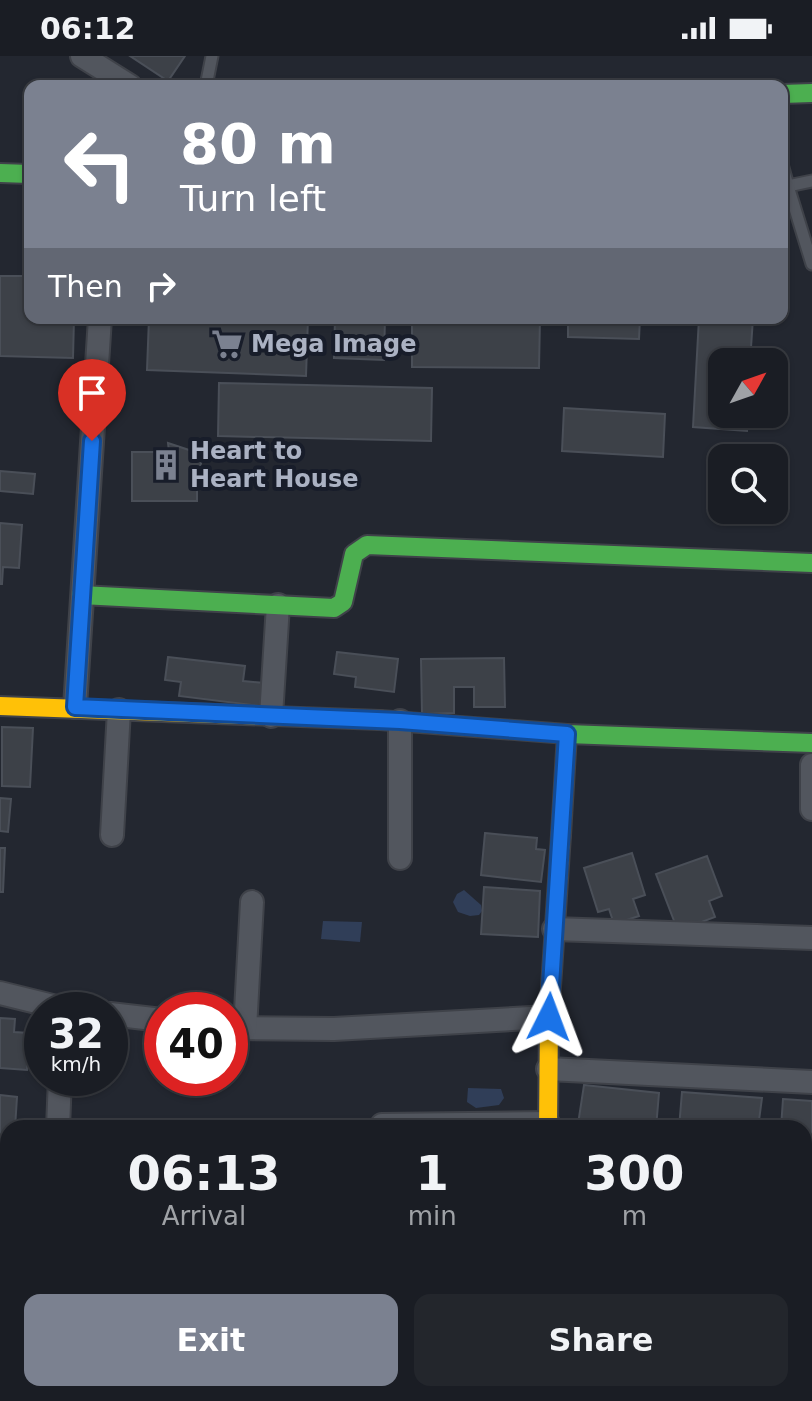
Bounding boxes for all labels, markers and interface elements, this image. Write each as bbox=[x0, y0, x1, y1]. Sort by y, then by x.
text: 06:12 bbox=[40, 11, 136, 46]
text: 80 m bbox=[180, 111, 336, 176]
icon: left bbox=[48, 112, 152, 216]
text: Turn left bbox=[180, 178, 326, 219]
icon: right bbox=[139, 264, 183, 308]
text: Then bbox=[48, 269, 123, 304]
supermarket icon: Mega Image bbox=[210, 327, 244, 361]
place label: Mega Image bbox=[251, 330, 416, 358]
north arrow bbox=[708, 348, 788, 428]
map controls bbox=[708, 348, 788, 524]
pin bbox=[58, 359, 126, 441]
icon: arrive bbox=[70, 371, 114, 415]
place label: Heart to Heart House bbox=[190, 437, 358, 493]
button: search bbox=[708, 444, 788, 524]
building icon: Heart to Heart House bbox=[149, 448, 183, 482]
position arrow bbox=[507, 975, 591, 1059]
speed limit sign: 40 bbox=[144, 992, 248, 1096]
text: 32 bbox=[48, 1011, 104, 1057]
text: km/h bbox=[51, 1052, 101, 1076]
text: 06:13 bbox=[127, 1145, 280, 1201]
text: 1 bbox=[416, 1145, 449, 1201]
text: 300 bbox=[584, 1145, 684, 1201]
text: Arrival bbox=[162, 1201, 246, 1231]
text: min bbox=[408, 1201, 457, 1231]
text: m bbox=[622, 1201, 647, 1231]
button: Exit bbox=[24, 1294, 398, 1386]
button: Share bbox=[414, 1294, 788, 1386]

